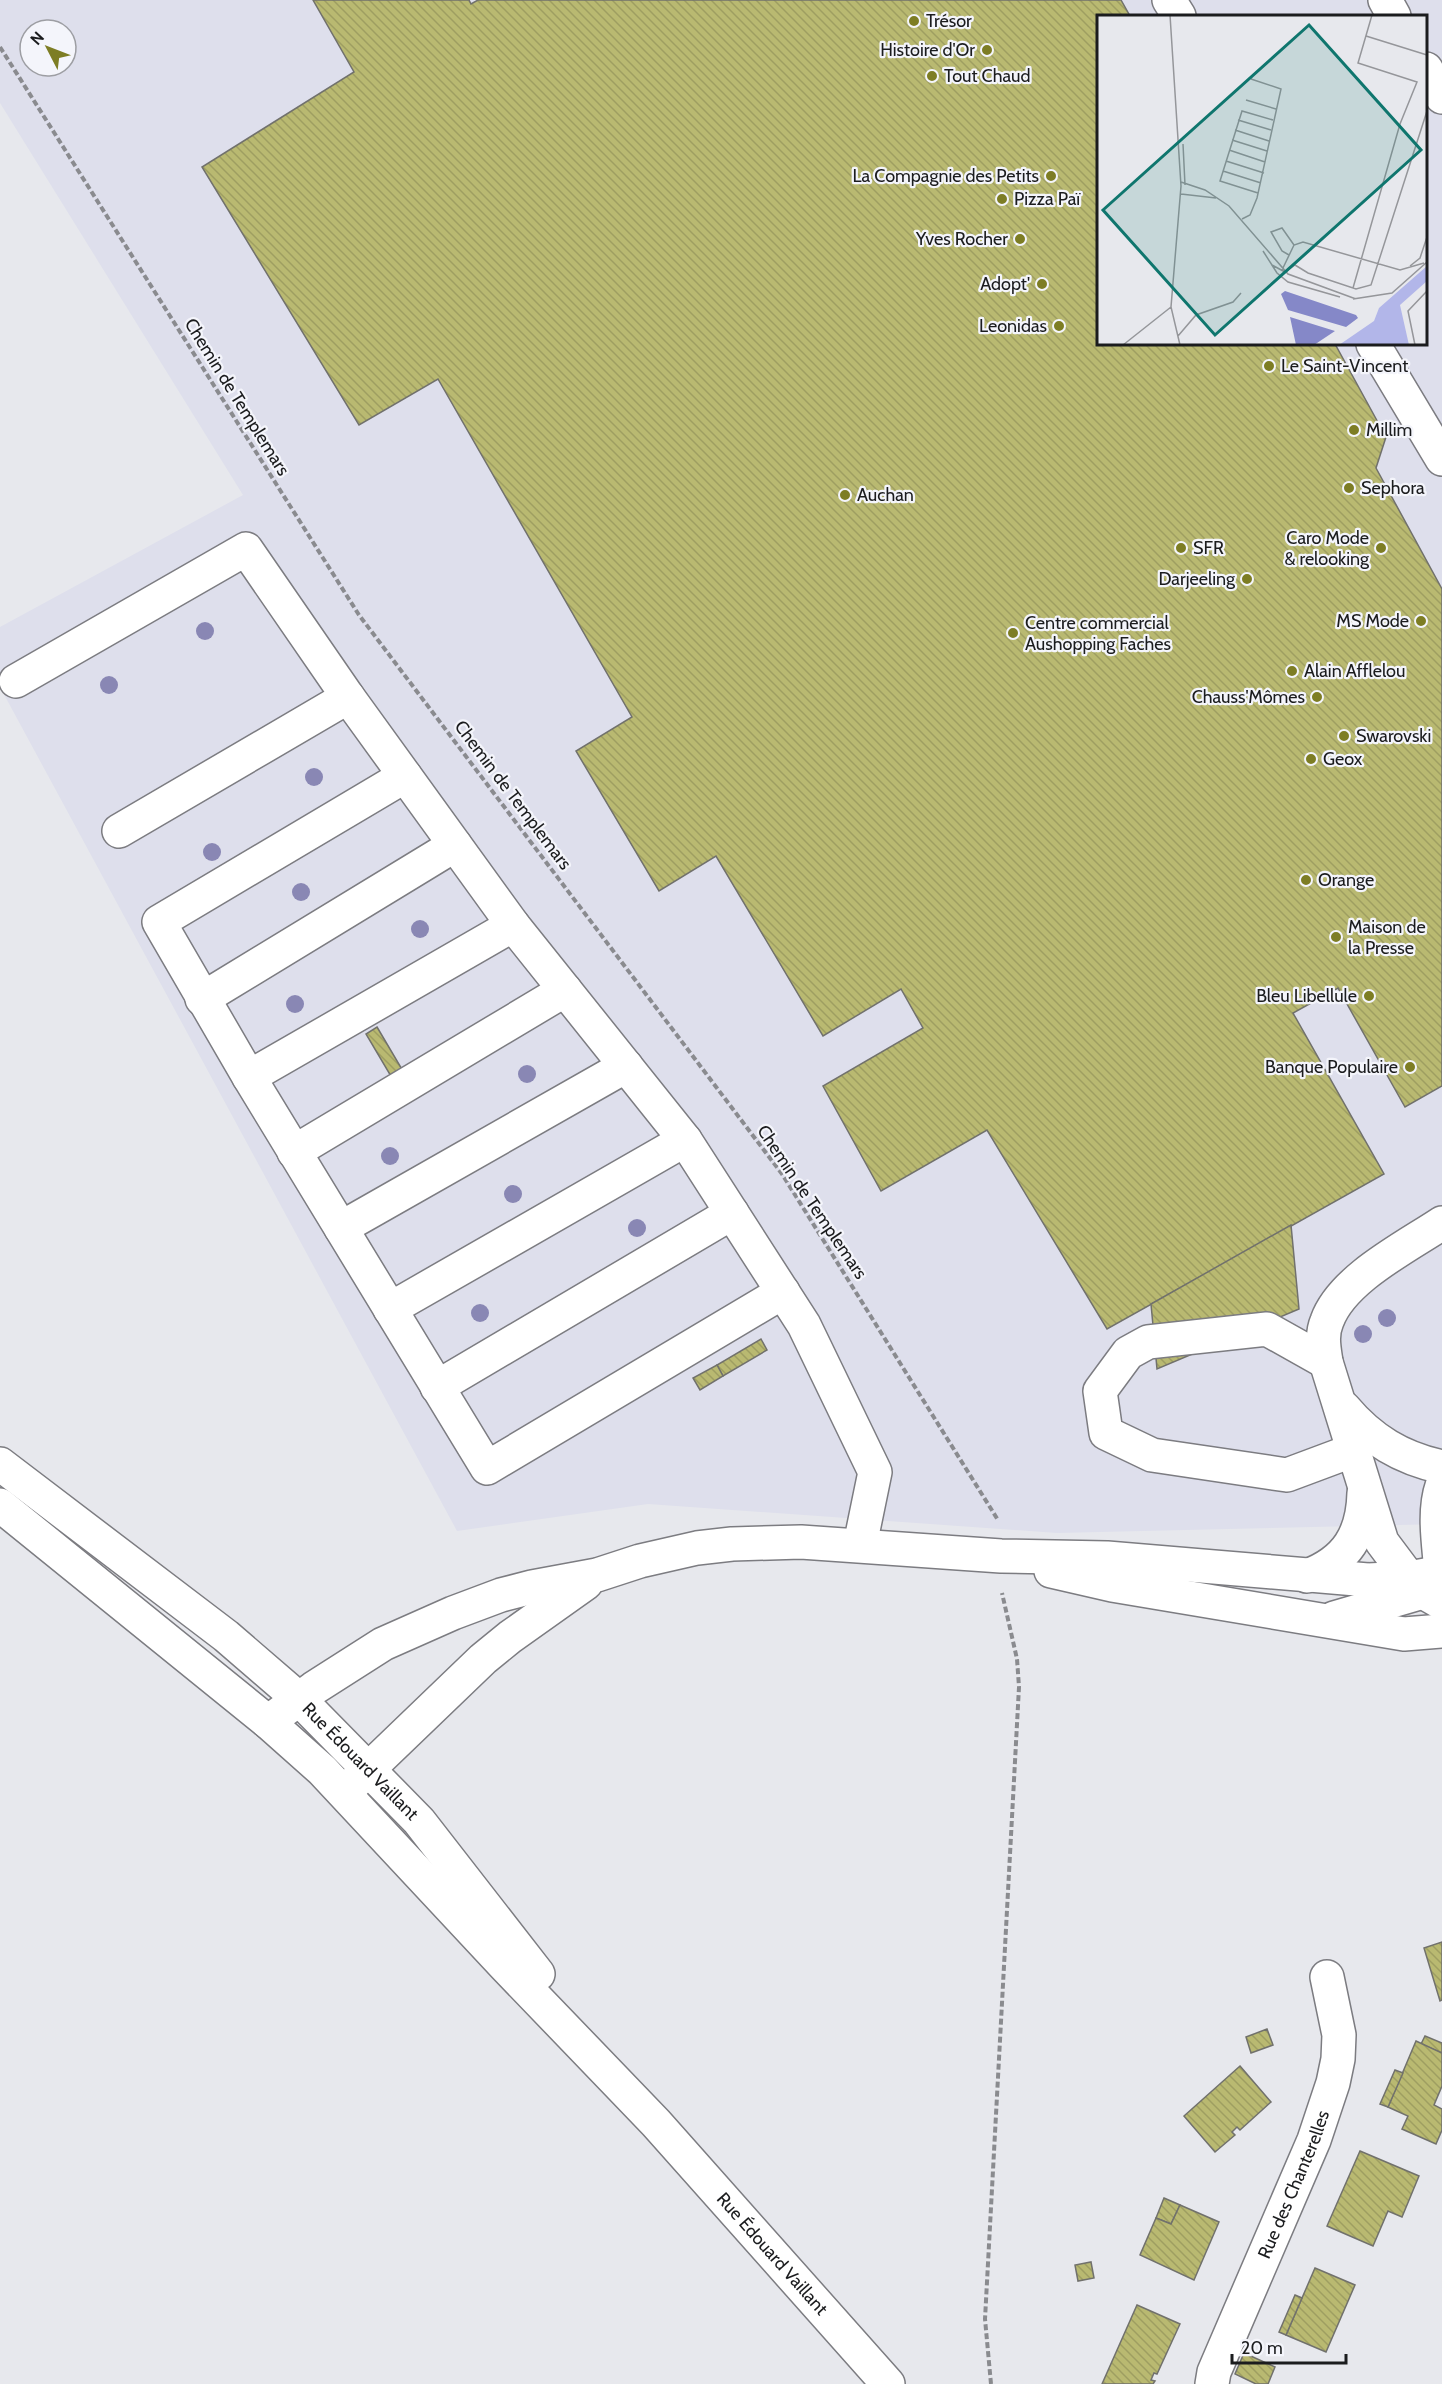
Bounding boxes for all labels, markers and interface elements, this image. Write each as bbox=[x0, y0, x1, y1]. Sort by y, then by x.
place label: Trésor bbox=[926, 10, 972, 32]
marker: Trésor bbox=[907, 14, 921, 28]
inset map bbox=[1097, 15, 1427, 345]
north arrow bbox=[18, 18, 78, 78]
text: N bbox=[26, 28, 48, 49]
place label: Histoire d'Or bbox=[880, 39, 975, 61]
marker: Histoire d'Or bbox=[980, 43, 994, 57]
place label: Tout Chaud bbox=[944, 65, 1031, 87]
marker: Tout Chaud bbox=[925, 69, 939, 83]
place label: La Compagnie des Petits bbox=[853, 165, 1039, 187]
marker: La Compagnie des Petits bbox=[1044, 169, 1058, 183]
place label: Pizza Paï bbox=[1014, 188, 1081, 210]
marker: Pizza Paï bbox=[995, 192, 1009, 206]
place label: Yves Rocher bbox=[915, 228, 1008, 250]
marker: Yves Rocher bbox=[1013, 232, 1027, 246]
place label: Adopt' bbox=[980, 273, 1030, 295]
marker: Adopt' bbox=[1035, 277, 1049, 291]
street label: Chemin de Templemars bbox=[180, 314, 294, 480]
place label: Leonidas bbox=[979, 315, 1047, 337]
marker: Leonidas bbox=[1052, 319, 1066, 333]
place label: Le Saint-Vincent bbox=[1281, 355, 1408, 377]
marker: Le Saint-Vincent bbox=[1262, 359, 1276, 373]
place label: Millim bbox=[1366, 419, 1412, 441]
marker: Millim bbox=[1347, 423, 1361, 437]
place label: Sephora bbox=[1361, 477, 1425, 499]
marker: Sephora bbox=[1342, 481, 1356, 495]
place label: Auchan bbox=[857, 484, 914, 506]
marker: Auchan bbox=[838, 488, 852, 502]
place label: Caro Mode & relooking bbox=[1284, 527, 1370, 570]
place label: SFR bbox=[1193, 537, 1224, 559]
marker: SFR bbox=[1174, 541, 1188, 555]
marker: Caro Mode & relooking bbox=[1374, 541, 1388, 555]
place label: Darjeeling bbox=[1158, 568, 1236, 590]
marker: Darjeeling bbox=[1240, 572, 1254, 586]
place label: MS Mode bbox=[1336, 610, 1409, 632]
place label: Centre commercial Aushopping Faches bbox=[1025, 612, 1171, 655]
marker: MS Mode bbox=[1414, 614, 1428, 628]
marker: Centre commercial Aushopping Faches bbox=[1006, 626, 1020, 640]
place label: Alain Afflelou bbox=[1304, 660, 1405, 682]
marker: Alain Afflelou bbox=[1285, 664, 1299, 678]
place label: Chauss'Mômes bbox=[1192, 686, 1305, 708]
marker: Chauss'Mômes bbox=[1310, 690, 1324, 704]
street label: Chemin de Templemars bbox=[450, 716, 576, 874]
place label: Swarovski bbox=[1356, 725, 1431, 747]
marker: Swarovski bbox=[1337, 729, 1351, 743]
place label: Geox bbox=[1323, 748, 1363, 770]
marker: Geox bbox=[1304, 752, 1318, 766]
place label: Orange bbox=[1318, 869, 1374, 891]
marker: Orange bbox=[1299, 873, 1313, 887]
place label: Maison de la Presse bbox=[1348, 916, 1426, 959]
marker: Maison de la Presse bbox=[1329, 930, 1343, 944]
place label: Bleu Libellule bbox=[1256, 985, 1357, 1007]
marker: Bleu Libellule bbox=[1362, 989, 1376, 1003]
place label: Banque Populaire bbox=[1265, 1056, 1398, 1078]
marker: Banque Populaire bbox=[1403, 1060, 1417, 1074]
street label: Chemin de Templemars bbox=[752, 1121, 872, 1283]
street label: Rue Édouard Vaillant bbox=[298, 1698, 423, 1825]
street label: Rue des Chanterelles bbox=[1253, 2108, 1334, 2262]
street label: Rue Édouard Vaillant bbox=[712, 2188, 832, 2320]
scale bar bbox=[1232, 2327, 1346, 2365]
text: 20 m bbox=[1241, 2337, 1283, 2359]

